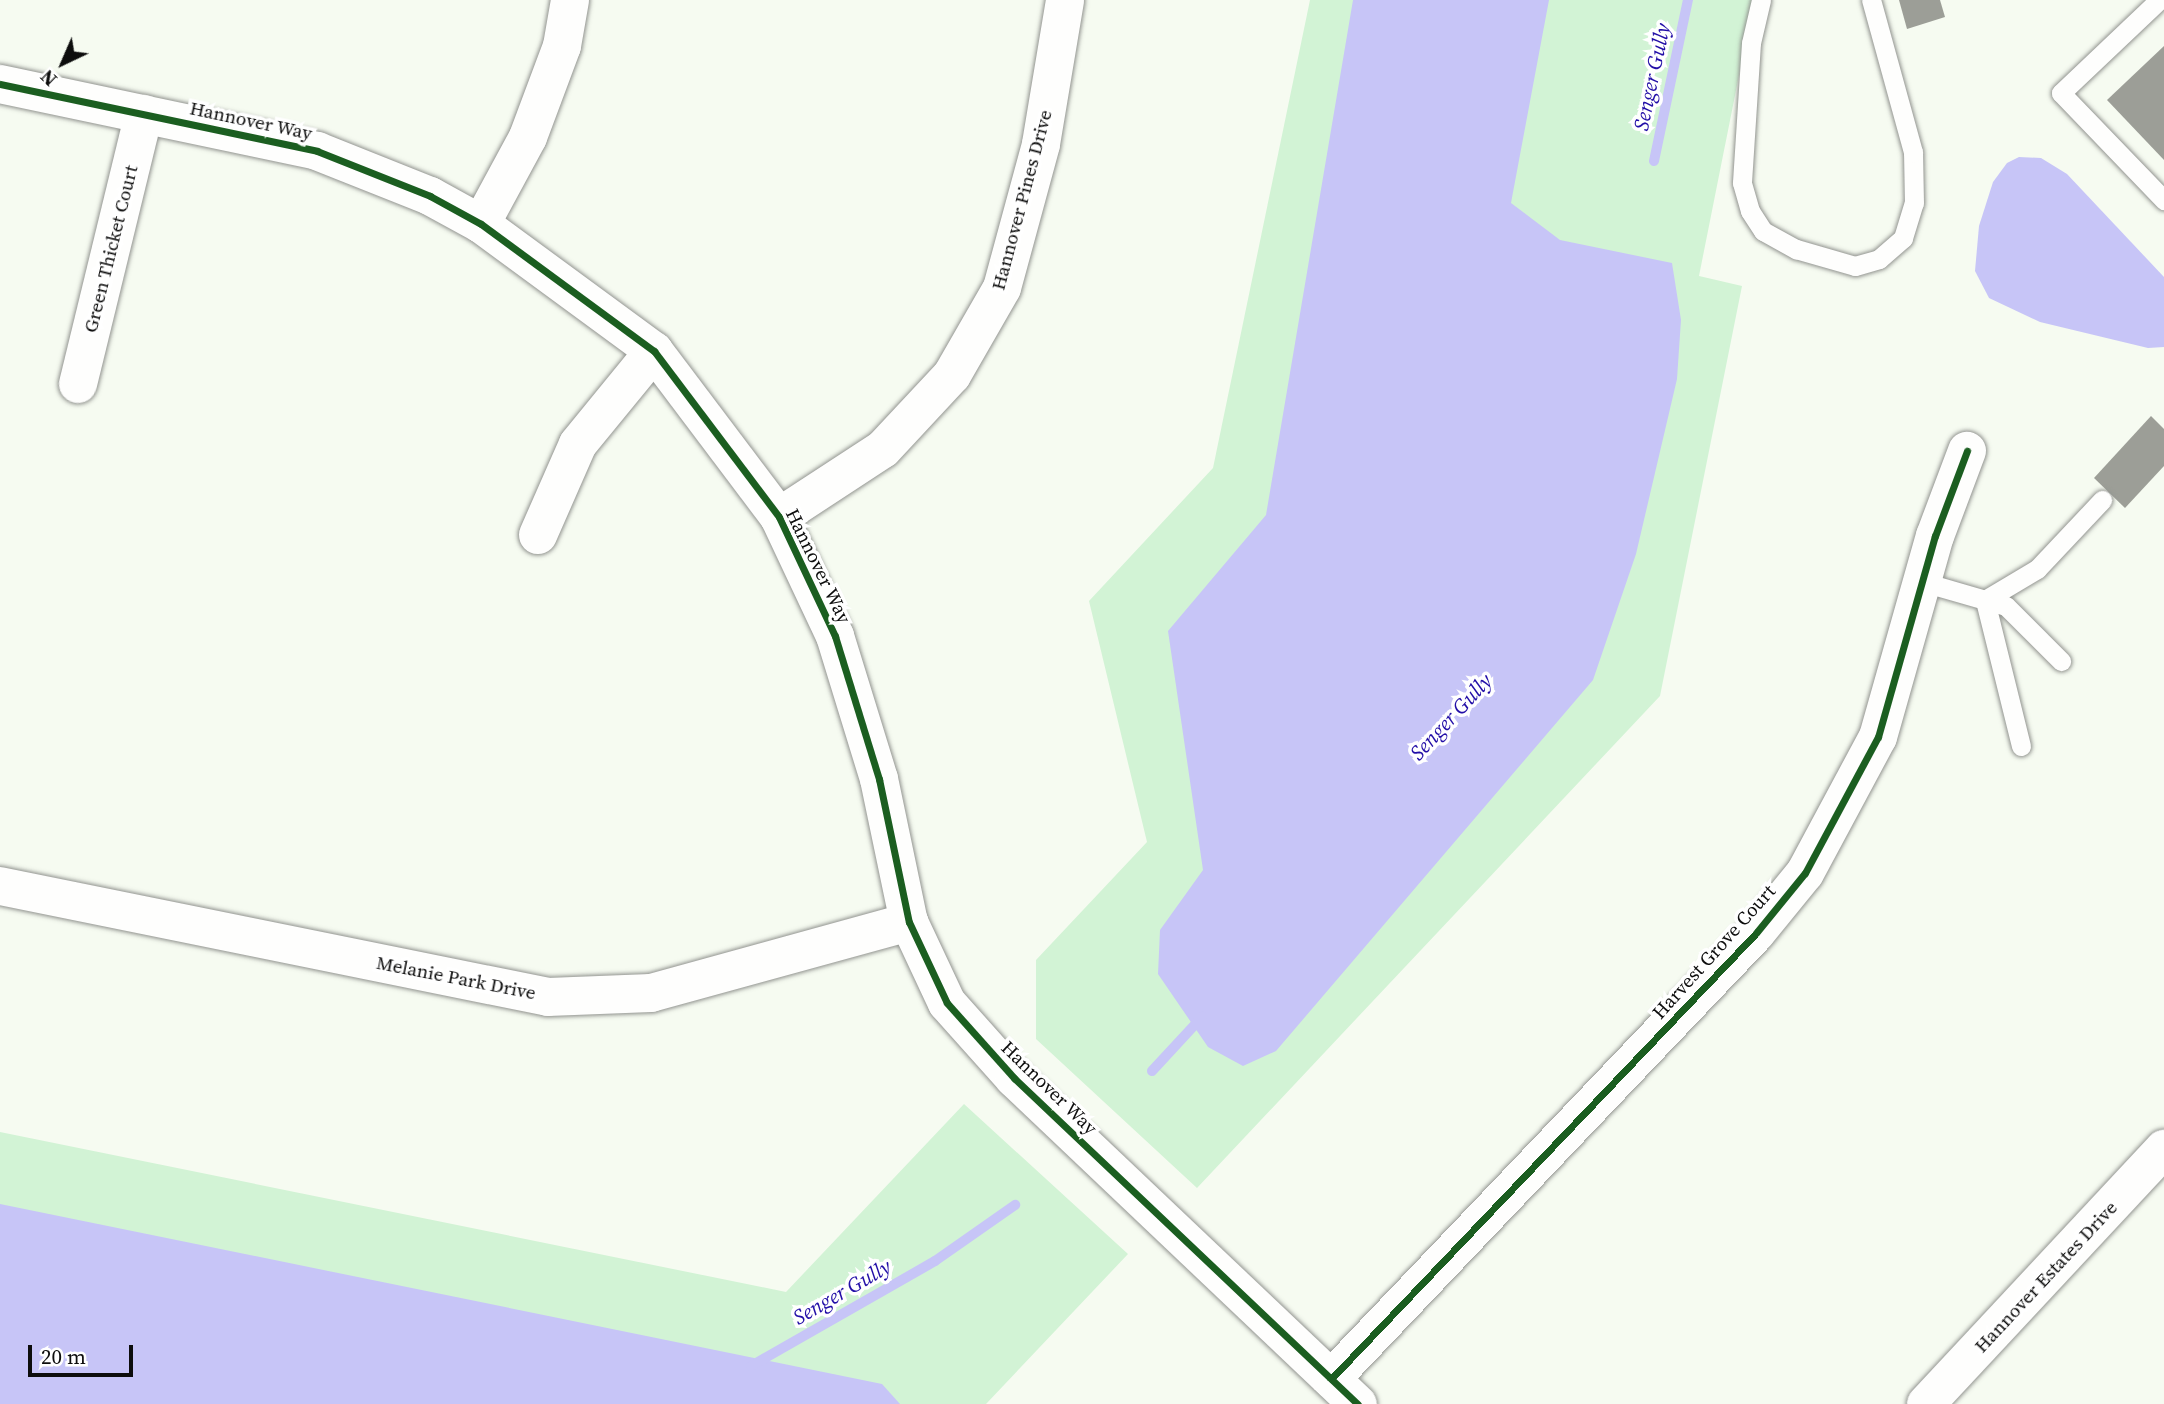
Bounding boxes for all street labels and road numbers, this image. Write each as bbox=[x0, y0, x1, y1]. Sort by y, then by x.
street label: Hannover Way bbox=[187, 97, 315, 145]
street label: Hannover Pines Drive bbox=[987, 107, 1057, 293]
street label: Green Thicket Court bbox=[79, 163, 143, 335]
street label: Hannover Way bbox=[780, 505, 856, 627]
street label: Harvest Grove Court bbox=[1648, 880, 1780, 1024]
street label: Melanie Park Drive bbox=[374, 951, 538, 1005]
street label: Hannover Way bbox=[996, 1036, 1102, 1140]
street label: Hannover Estates Drive bbox=[1970, 1196, 2122, 1358]

